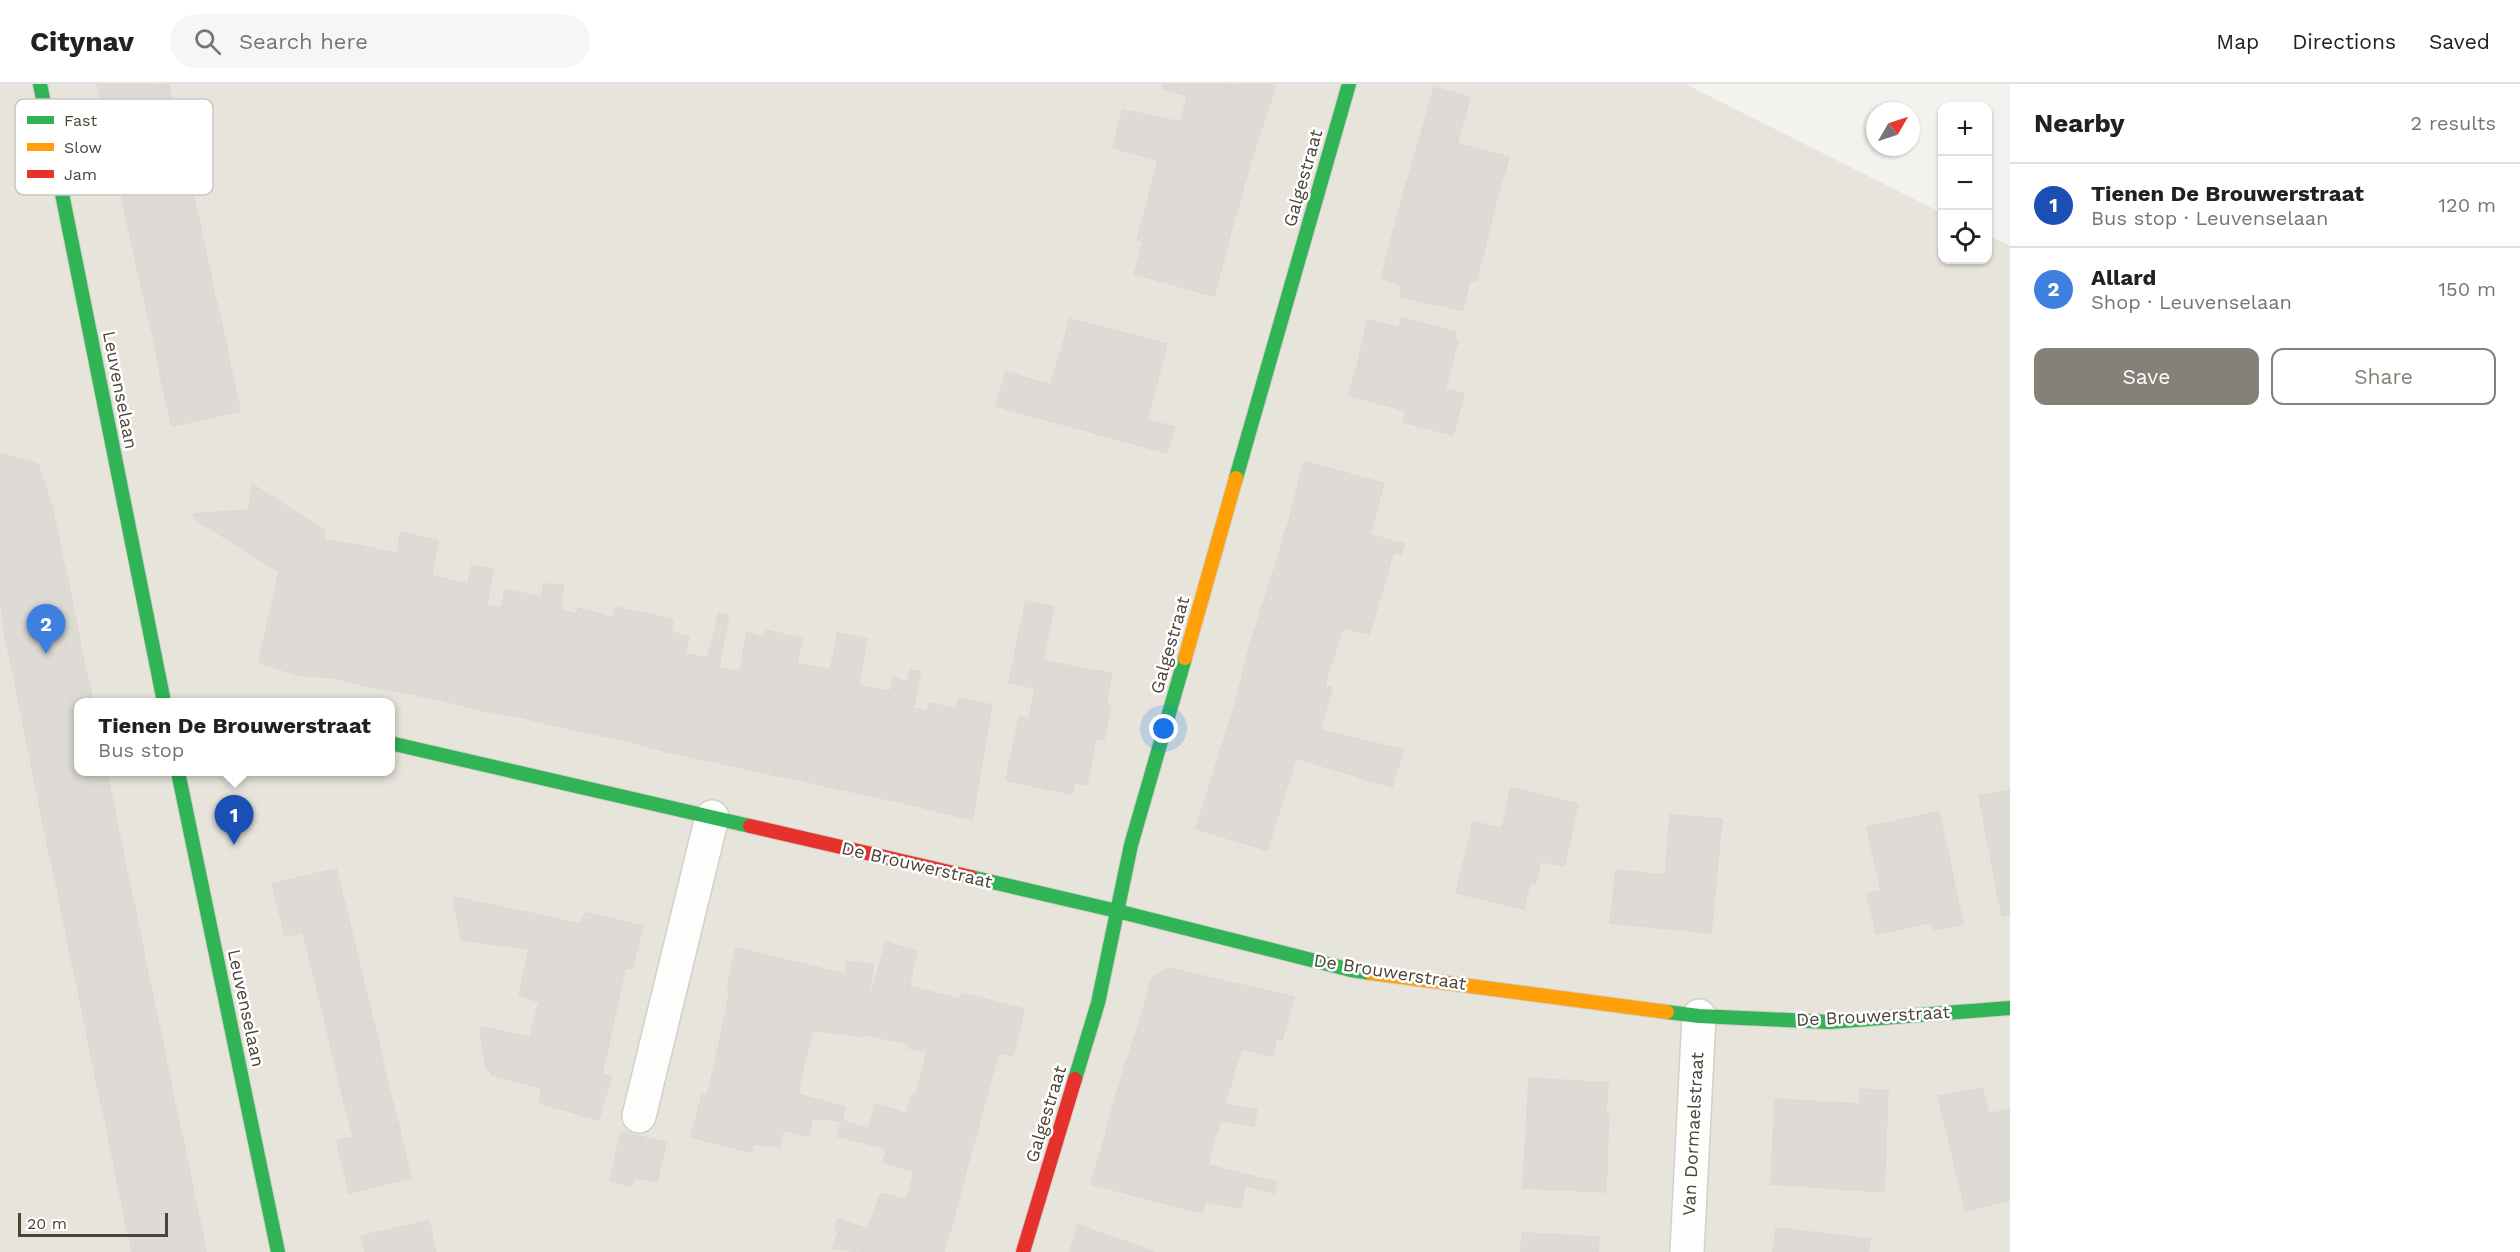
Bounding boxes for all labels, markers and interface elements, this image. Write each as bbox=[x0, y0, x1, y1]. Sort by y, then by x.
search box bbox=[170, 14, 590, 68]
text: Citynav bbox=[30, 25, 134, 58]
icon: search bbox=[191, 25, 224, 58]
text: Search here bbox=[239, 29, 368, 54]
text: Map bbox=[2216, 29, 2259, 54]
text: Directions bbox=[2292, 29, 2396, 54]
text: Saved bbox=[2429, 29, 2490, 54]
legend bbox=[15, 99, 213, 195]
north arrow bbox=[1866, 102, 1920, 156]
map controls bbox=[1938, 102, 1992, 264]
button: + bbox=[1938, 102, 1992, 156]
text: Nearby bbox=[2034, 108, 2125, 138]
text: Fast bbox=[64, 111, 97, 130]
text: 2 results bbox=[2411, 111, 2496, 135]
street label: Galgestraat bbox=[1279, 126, 1327, 229]
text: Slow bbox=[64, 138, 102, 157]
button: − bbox=[1938, 156, 1992, 210]
text: Jam bbox=[64, 165, 97, 184]
text: Tienen De Brouwerstraat bbox=[2091, 181, 2364, 206]
text: 1 bbox=[2049, 193, 2058, 217]
text: 120 m bbox=[2438, 193, 2496, 217]
text: Bus stop · Leuvenselaan bbox=[2091, 206, 2328, 230]
button: locate bbox=[1938, 210, 1992, 264]
text: Allard bbox=[2091, 265, 2156, 290]
text: 2 bbox=[2048, 277, 2059, 301]
text: 150 m bbox=[2438, 277, 2496, 301]
text: Shop · Leuvenselaan bbox=[2091, 290, 2292, 314]
street label: Leuvenselaan bbox=[99, 329, 142, 451]
button: Save bbox=[2034, 348, 2259, 405]
button: Share bbox=[2271, 348, 2496, 405]
street label: Galgestraat bbox=[1146, 593, 1194, 696]
pin: 2 bbox=[26, 604, 66, 654]
popup bbox=[74, 698, 395, 776]
text: Tienen De Brouwerstraat bbox=[98, 713, 371, 738]
your location bbox=[1149, 714, 1178, 743]
text: Bus stop bbox=[98, 738, 184, 762]
pin: 1 bbox=[214, 796, 254, 845]
street label: De Brouwerstraat bbox=[840, 837, 995, 892]
street label: Leuvenselaan bbox=[224, 947, 269, 1069]
street label: De Brouwerstraat bbox=[1312, 949, 1468, 994]
street label: De Brouwerstraat bbox=[1796, 1001, 1951, 1030]
street label: Van Dormaelstraat bbox=[1678, 1051, 1707, 1216]
street label: Galgestraat bbox=[1021, 1062, 1070, 1165]
scale bar bbox=[18, 1210, 168, 1238]
text: 20 m bbox=[27, 1214, 67, 1233]

